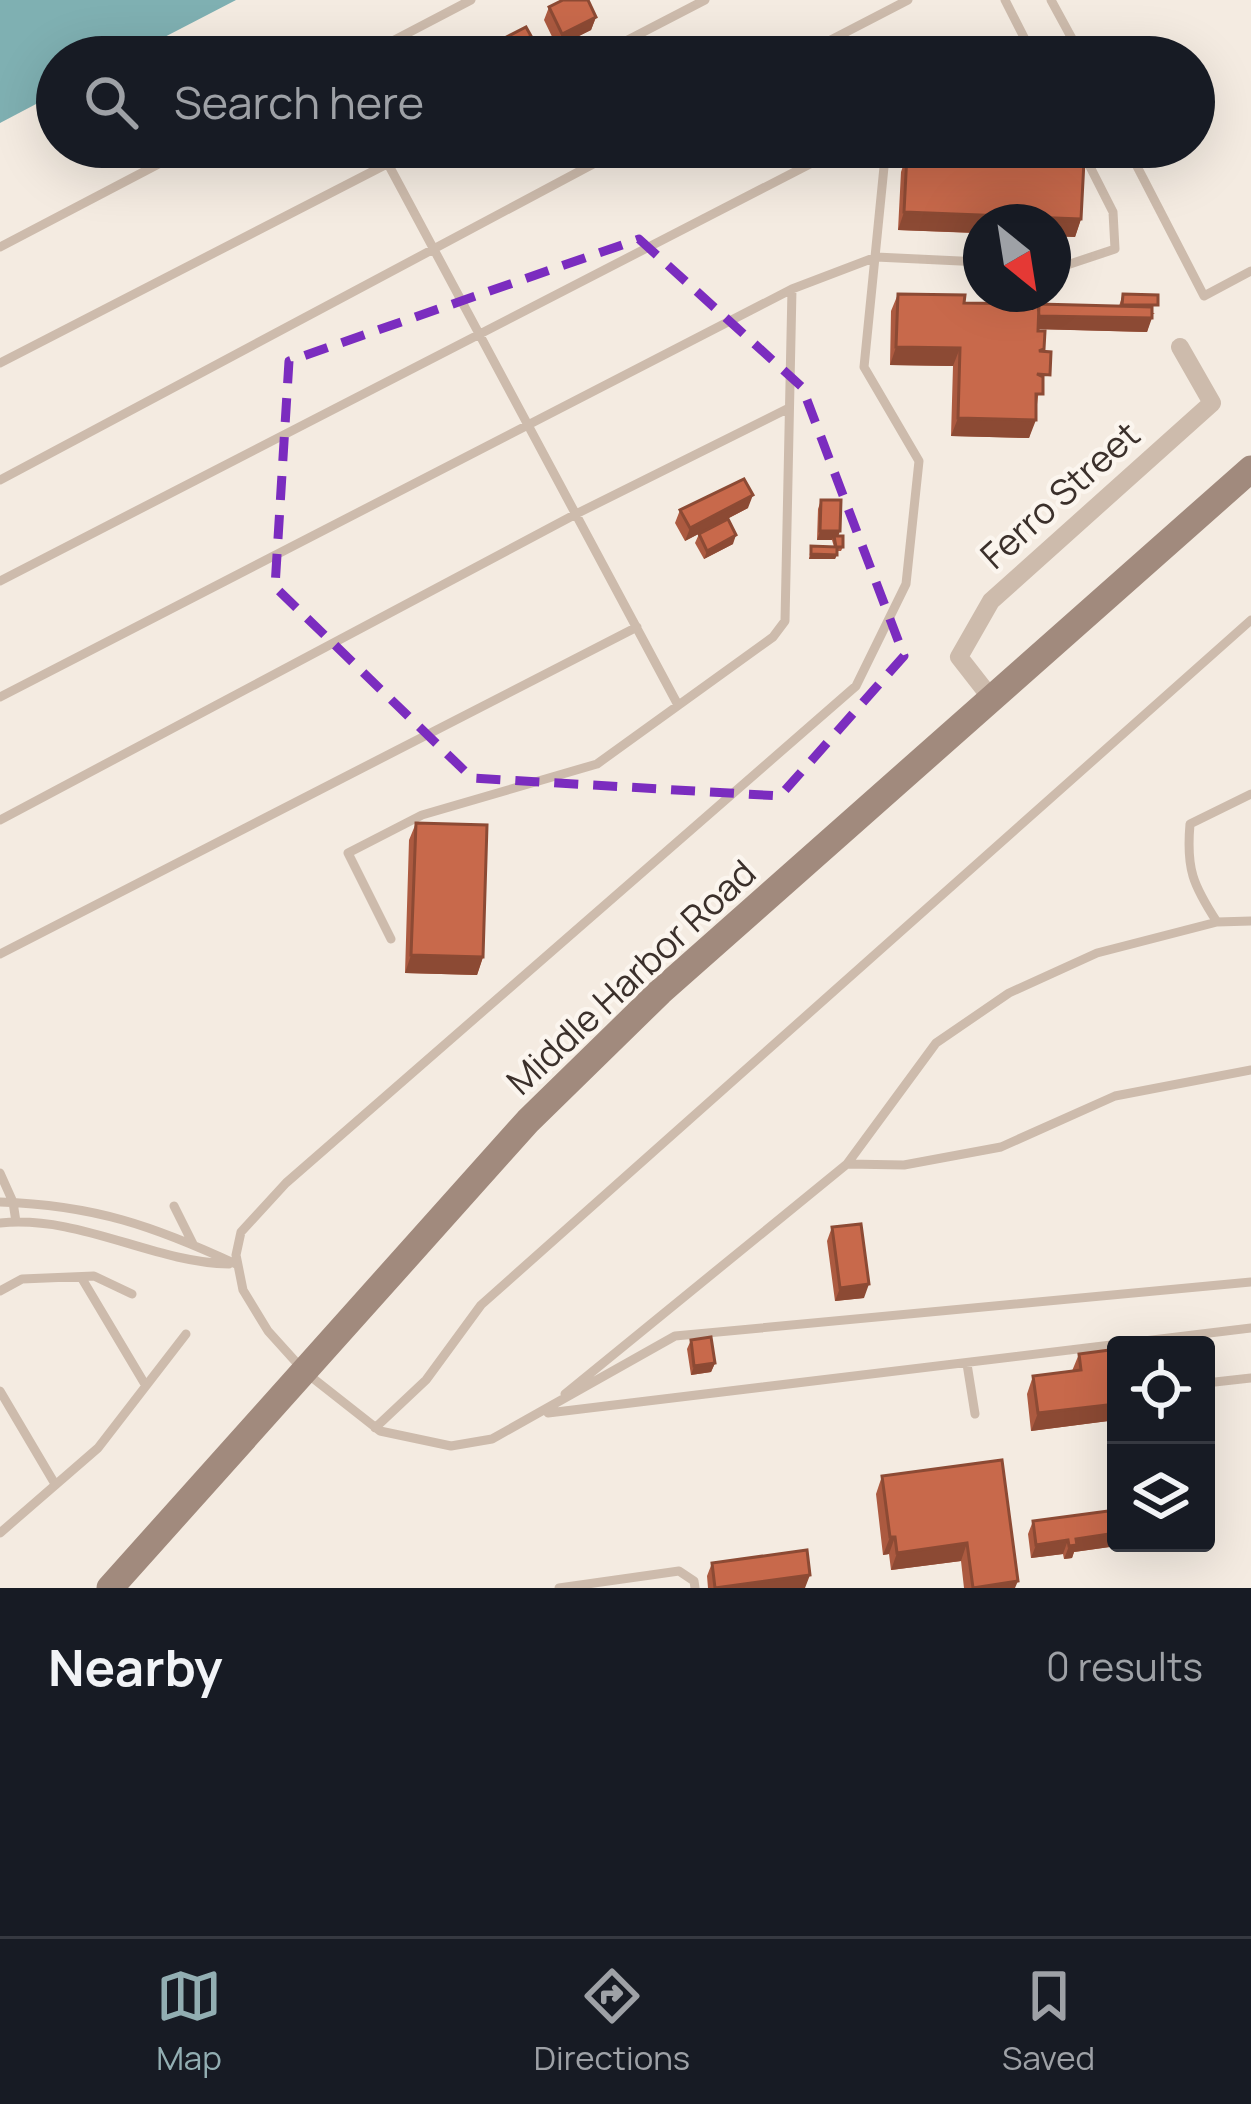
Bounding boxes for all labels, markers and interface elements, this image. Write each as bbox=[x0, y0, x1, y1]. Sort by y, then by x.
search box bbox=[36, 36, 1215, 168]
icon: search bbox=[78, 69, 144, 135]
text: Search here bbox=[174, 71, 424, 133]
north arrow bbox=[963, 204, 1071, 312]
street label: Ferro Street bbox=[970, 410, 1150, 579]
street label: Middle Harbor Road bbox=[496, 848, 766, 1105]
map controls bbox=[1107, 1336, 1215, 1552]
button: locate bbox=[1107, 1336, 1215, 1444]
button: layers bbox=[1107, 1444, 1215, 1552]
text: Nearby bbox=[48, 1632, 223, 1701]
text: 0 results bbox=[1046, 1639, 1203, 1693]
tab: Map bbox=[156, 1963, 222, 2080]
tab: Directions bbox=[534, 1963, 690, 2080]
tab: Saved bbox=[1002, 1963, 1095, 2080]

